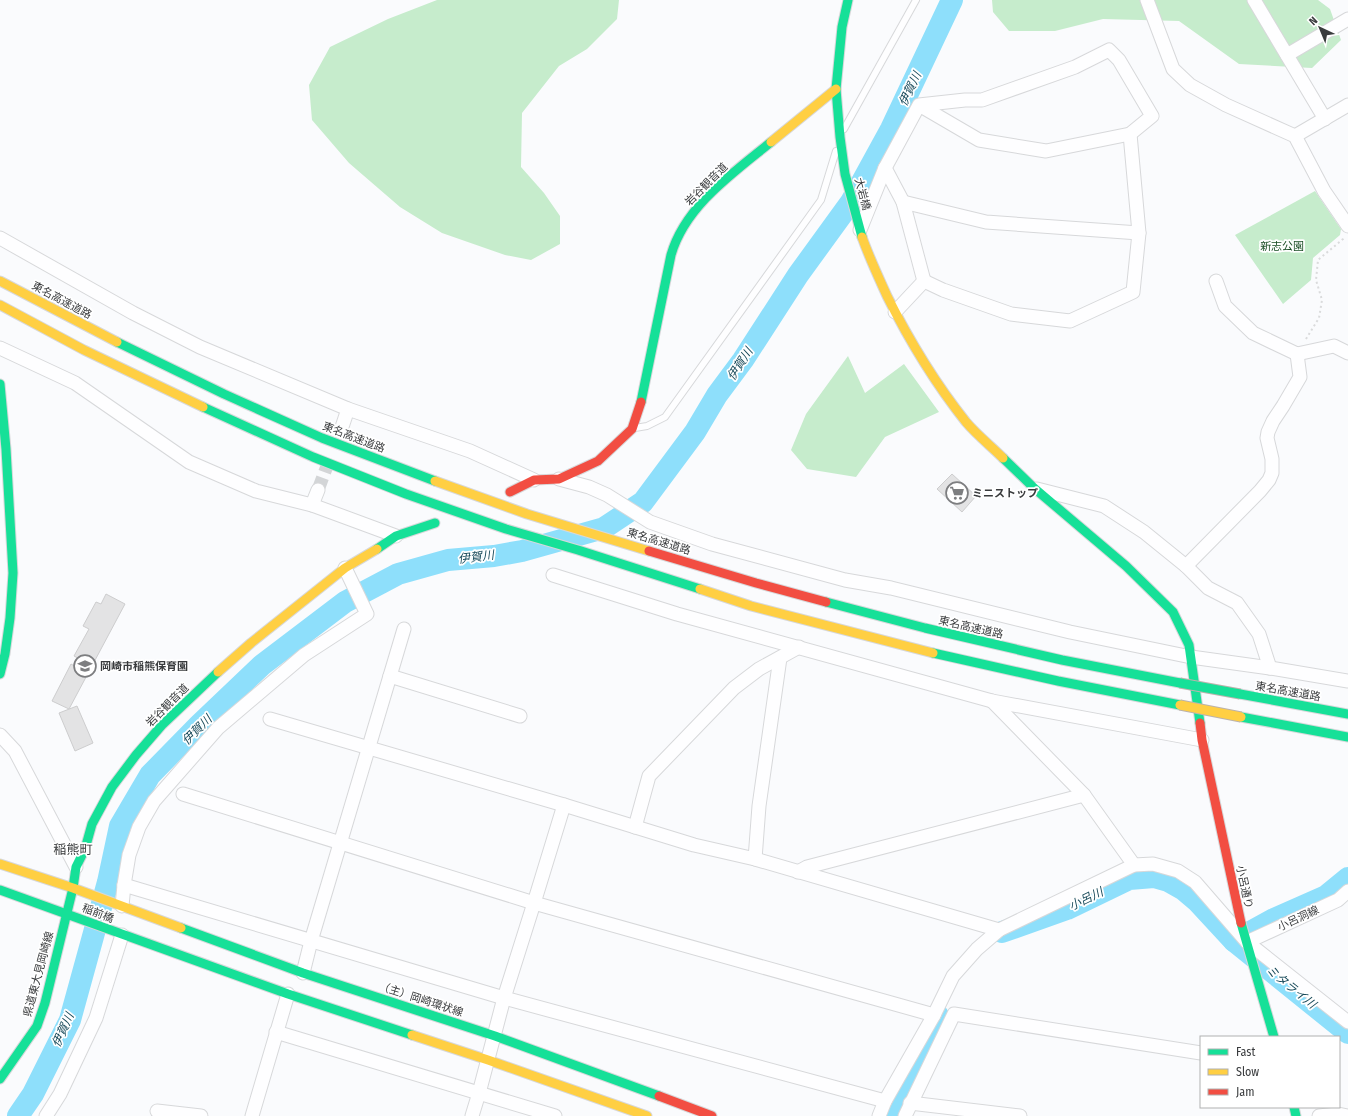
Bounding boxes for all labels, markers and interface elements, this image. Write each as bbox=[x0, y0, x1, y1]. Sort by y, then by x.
north arrow bbox=[1300, 8, 1340, 48]
text: N bbox=[1307, 14, 1320, 28]
water label: 伊賀川 bbox=[896, 68, 925, 108]
street label: 岩谷観音道 bbox=[682, 160, 730, 208]
street label: 大岩橋 bbox=[852, 177, 873, 212]
park label: 新志公園 bbox=[1260, 240, 1304, 253]
street label: 東名高速道路 bbox=[30, 279, 94, 322]
water label: 伊賀川 bbox=[724, 343, 757, 383]
street label: 東名高速道路 bbox=[321, 420, 387, 455]
supermarket icon: ミニストップ bbox=[944, 480, 970, 506]
place label: ミニストップ bbox=[972, 487, 1038, 500]
street label: 東名高速道路 bbox=[625, 526, 692, 557]
water label: 伊賀川 bbox=[457, 548, 497, 566]
street label: 東名高速道路 bbox=[937, 614, 1005, 641]
school or university icon: 岡崎市稲熊保育園 bbox=[72, 653, 98, 679]
place label: 岡崎市稲熊保育園 bbox=[100, 660, 188, 673]
street label: 東名高速道路 bbox=[1254, 679, 1322, 704]
street label: 岩谷観音道 bbox=[143, 681, 191, 729]
water label: 伊賀川 bbox=[179, 711, 216, 748]
district label: 稲熊町 bbox=[53, 842, 93, 857]
street label: 小呂通り bbox=[1234, 864, 1255, 910]
water label: 小呂川 bbox=[1067, 884, 1107, 913]
street label: 稲前橋 bbox=[80, 901, 116, 925]
street label: 小呂洞線 bbox=[1276, 903, 1321, 934]
street label: 県道東大見岡崎線 bbox=[21, 930, 56, 1018]
water label: ミタライ川 bbox=[1263, 963, 1320, 1013]
street label: （主）岡崎環状線 bbox=[377, 980, 465, 1019]
water label: 伊賀川 bbox=[49, 1009, 78, 1049]
legend bbox=[1200, 1036, 1340, 1108]
text: Fast bbox=[1236, 1045, 1255, 1059]
text: Slow bbox=[1236, 1065, 1259, 1079]
text: Jam bbox=[1236, 1085, 1254, 1099]

